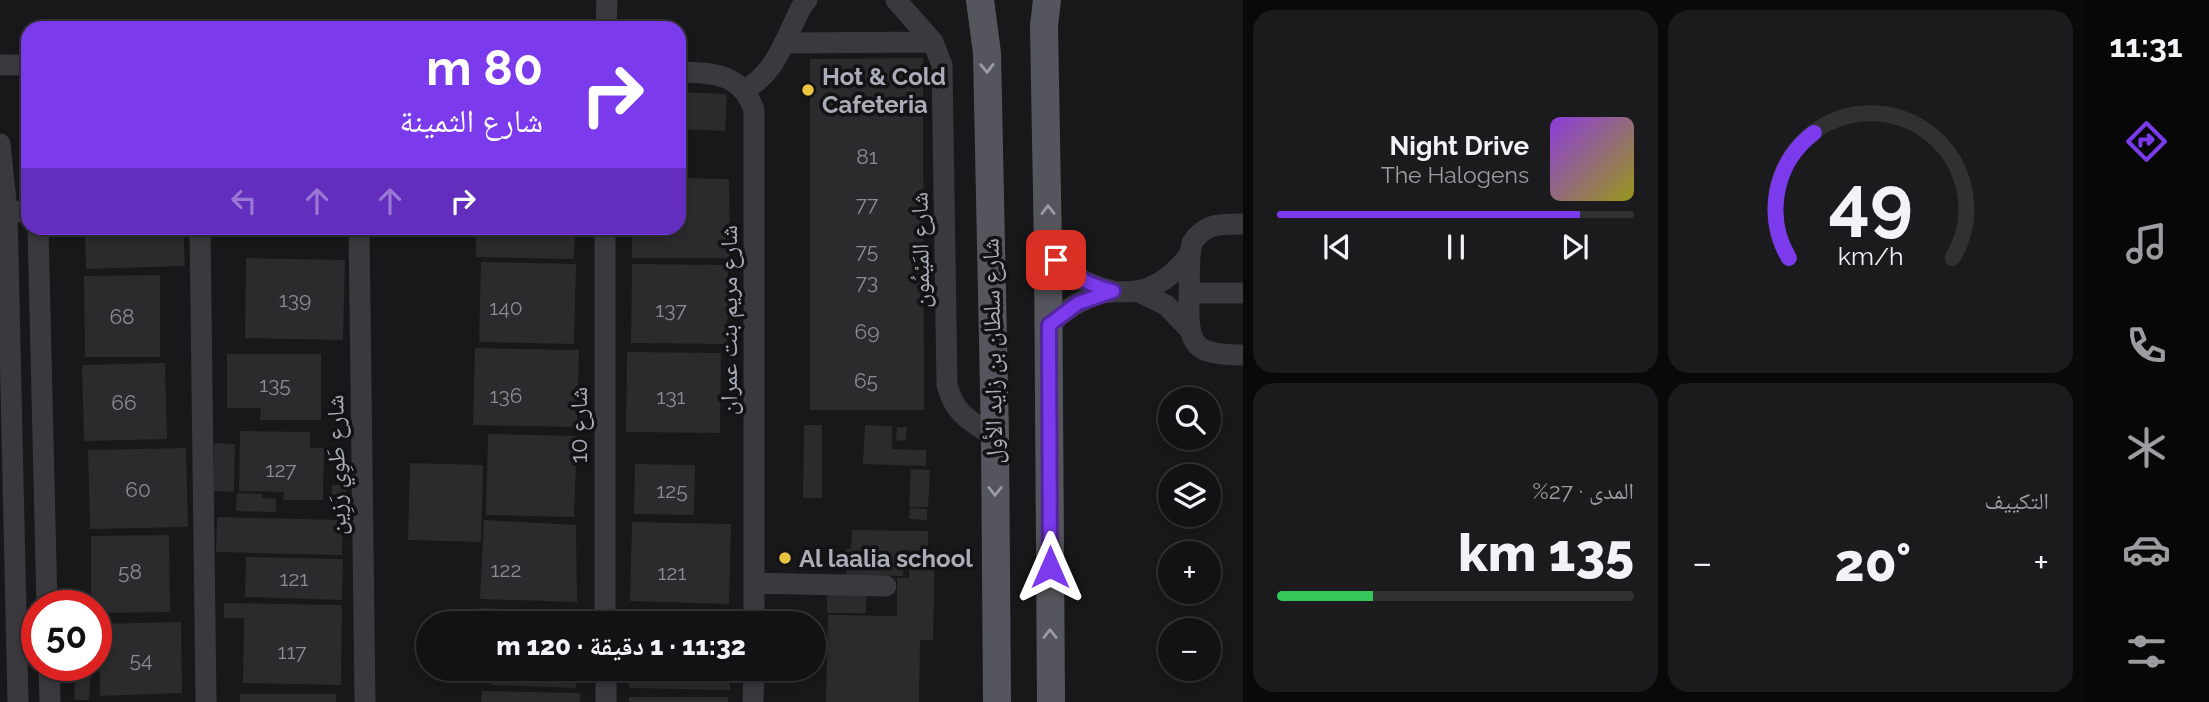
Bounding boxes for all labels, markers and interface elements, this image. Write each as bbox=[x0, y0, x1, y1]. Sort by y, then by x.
text: 11:31 bbox=[2109, 27, 2183, 64]
text: 80 m bbox=[426, 39, 543, 96]
icon: right bbox=[567, 49, 658, 140]
place label: Hot & Cold Cafeteria bbox=[822, 62, 946, 119]
one-way arrow bbox=[979, 63, 995, 73]
marker: Hot & Cold Cafeteria bbox=[800, 82, 816, 98]
text: شارع الثمينة bbox=[400, 102, 543, 139]
icon: directions bbox=[2122, 117, 2171, 166]
text: Night Drive bbox=[1390, 131, 1529, 161]
house number: 81 bbox=[856, 144, 878, 169]
text: 49 bbox=[1828, 160, 1913, 245]
text: The Halogens bbox=[1381, 161, 1529, 188]
icon: left bbox=[225, 182, 263, 220]
icon: ahead bbox=[298, 182, 336, 220]
icon: ahead bbox=[371, 182, 409, 220]
icon: right bbox=[444, 182, 482, 220]
house number: 77 bbox=[856, 191, 879, 216]
street label: شارع المَيْمُون bbox=[904, 192, 937, 308]
one-way arrow bbox=[1040, 205, 1055, 216]
icon: music bbox=[2122, 219, 2171, 268]
street label: شارع مريم بنت عمران bbox=[714, 225, 745, 415]
icon: previous bbox=[1318, 228, 1356, 266]
icon: pause bbox=[1437, 228, 1475, 266]
icon: next bbox=[1556, 228, 1594, 266]
pin bbox=[1026, 230, 1086, 290]
house number: 75 bbox=[856, 238, 878, 263]
street label: شارع سلطان بن زايد الأول bbox=[976, 238, 1009, 464]
icon: arrive bbox=[1037, 241, 1075, 279]
text: km/h bbox=[1838, 241, 1903, 271]
house number: 73 bbox=[856, 269, 878, 294]
house number: 139 bbox=[279, 287, 311, 312]
house number: 140 bbox=[489, 295, 523, 320]
house number: 137 bbox=[655, 297, 687, 322]
house number: 68 bbox=[109, 304, 135, 329]
house number: 69 bbox=[855, 319, 879, 344]
icon: phone bbox=[2122, 321, 2171, 370]
house number: 65 bbox=[854, 368, 878, 393]
house number: 135 bbox=[259, 372, 291, 397]
house number: 136 bbox=[490, 383, 522, 408]
house number: 131 bbox=[656, 384, 686, 409]
street label: شارع 10 bbox=[564, 387, 594, 463]
map controls bbox=[1158, 387, 1221, 681]
button: search bbox=[1158, 387, 1221, 450]
house number: 66 bbox=[111, 390, 137, 415]
street label: شارع طَوِي رَزِين bbox=[320, 394, 357, 536]
icon: climate bbox=[2122, 423, 2171, 472]
house number: 127 bbox=[265, 457, 297, 482]
button: layers bbox=[1158, 464, 1221, 527]
house number: 60 bbox=[125, 477, 151, 502]
text: المدى · 27% bbox=[1532, 477, 1634, 504]
house number: 125 bbox=[656, 478, 688, 503]
one-way arrow bbox=[987, 486, 1003, 497]
text: التكييف bbox=[1984, 487, 2049, 514]
text: 135 km bbox=[1458, 522, 1634, 583]
icon: car bbox=[2122, 525, 2171, 574]
position arrow bbox=[1013, 530, 1087, 604]
text: 20° bbox=[1835, 532, 1911, 593]
text: − bbox=[1692, 540, 1712, 585]
text: + bbox=[2033, 540, 2049, 585]
button: + bbox=[1158, 541, 1221, 604]
place label: Al laalia school bbox=[799, 544, 973, 573]
marker: Al laalia school bbox=[777, 550, 793, 566]
house number: 122 bbox=[491, 557, 521, 582]
house number: 58 bbox=[118, 559, 142, 584]
house number: 121 bbox=[658, 560, 686, 585]
house number: 121 bbox=[280, 566, 308, 591]
speed limit sign: 50 bbox=[21, 590, 112, 681]
button: − bbox=[1158, 618, 1221, 681]
icon: filters bbox=[2122, 627, 2171, 676]
one-way arrow bbox=[1042, 628, 1058, 639]
text: 11:32 · 1 دقيقة · 120 m bbox=[496, 631, 746, 661]
house number: 117 bbox=[277, 639, 307, 664]
house number: 54 bbox=[130, 647, 152, 672]

